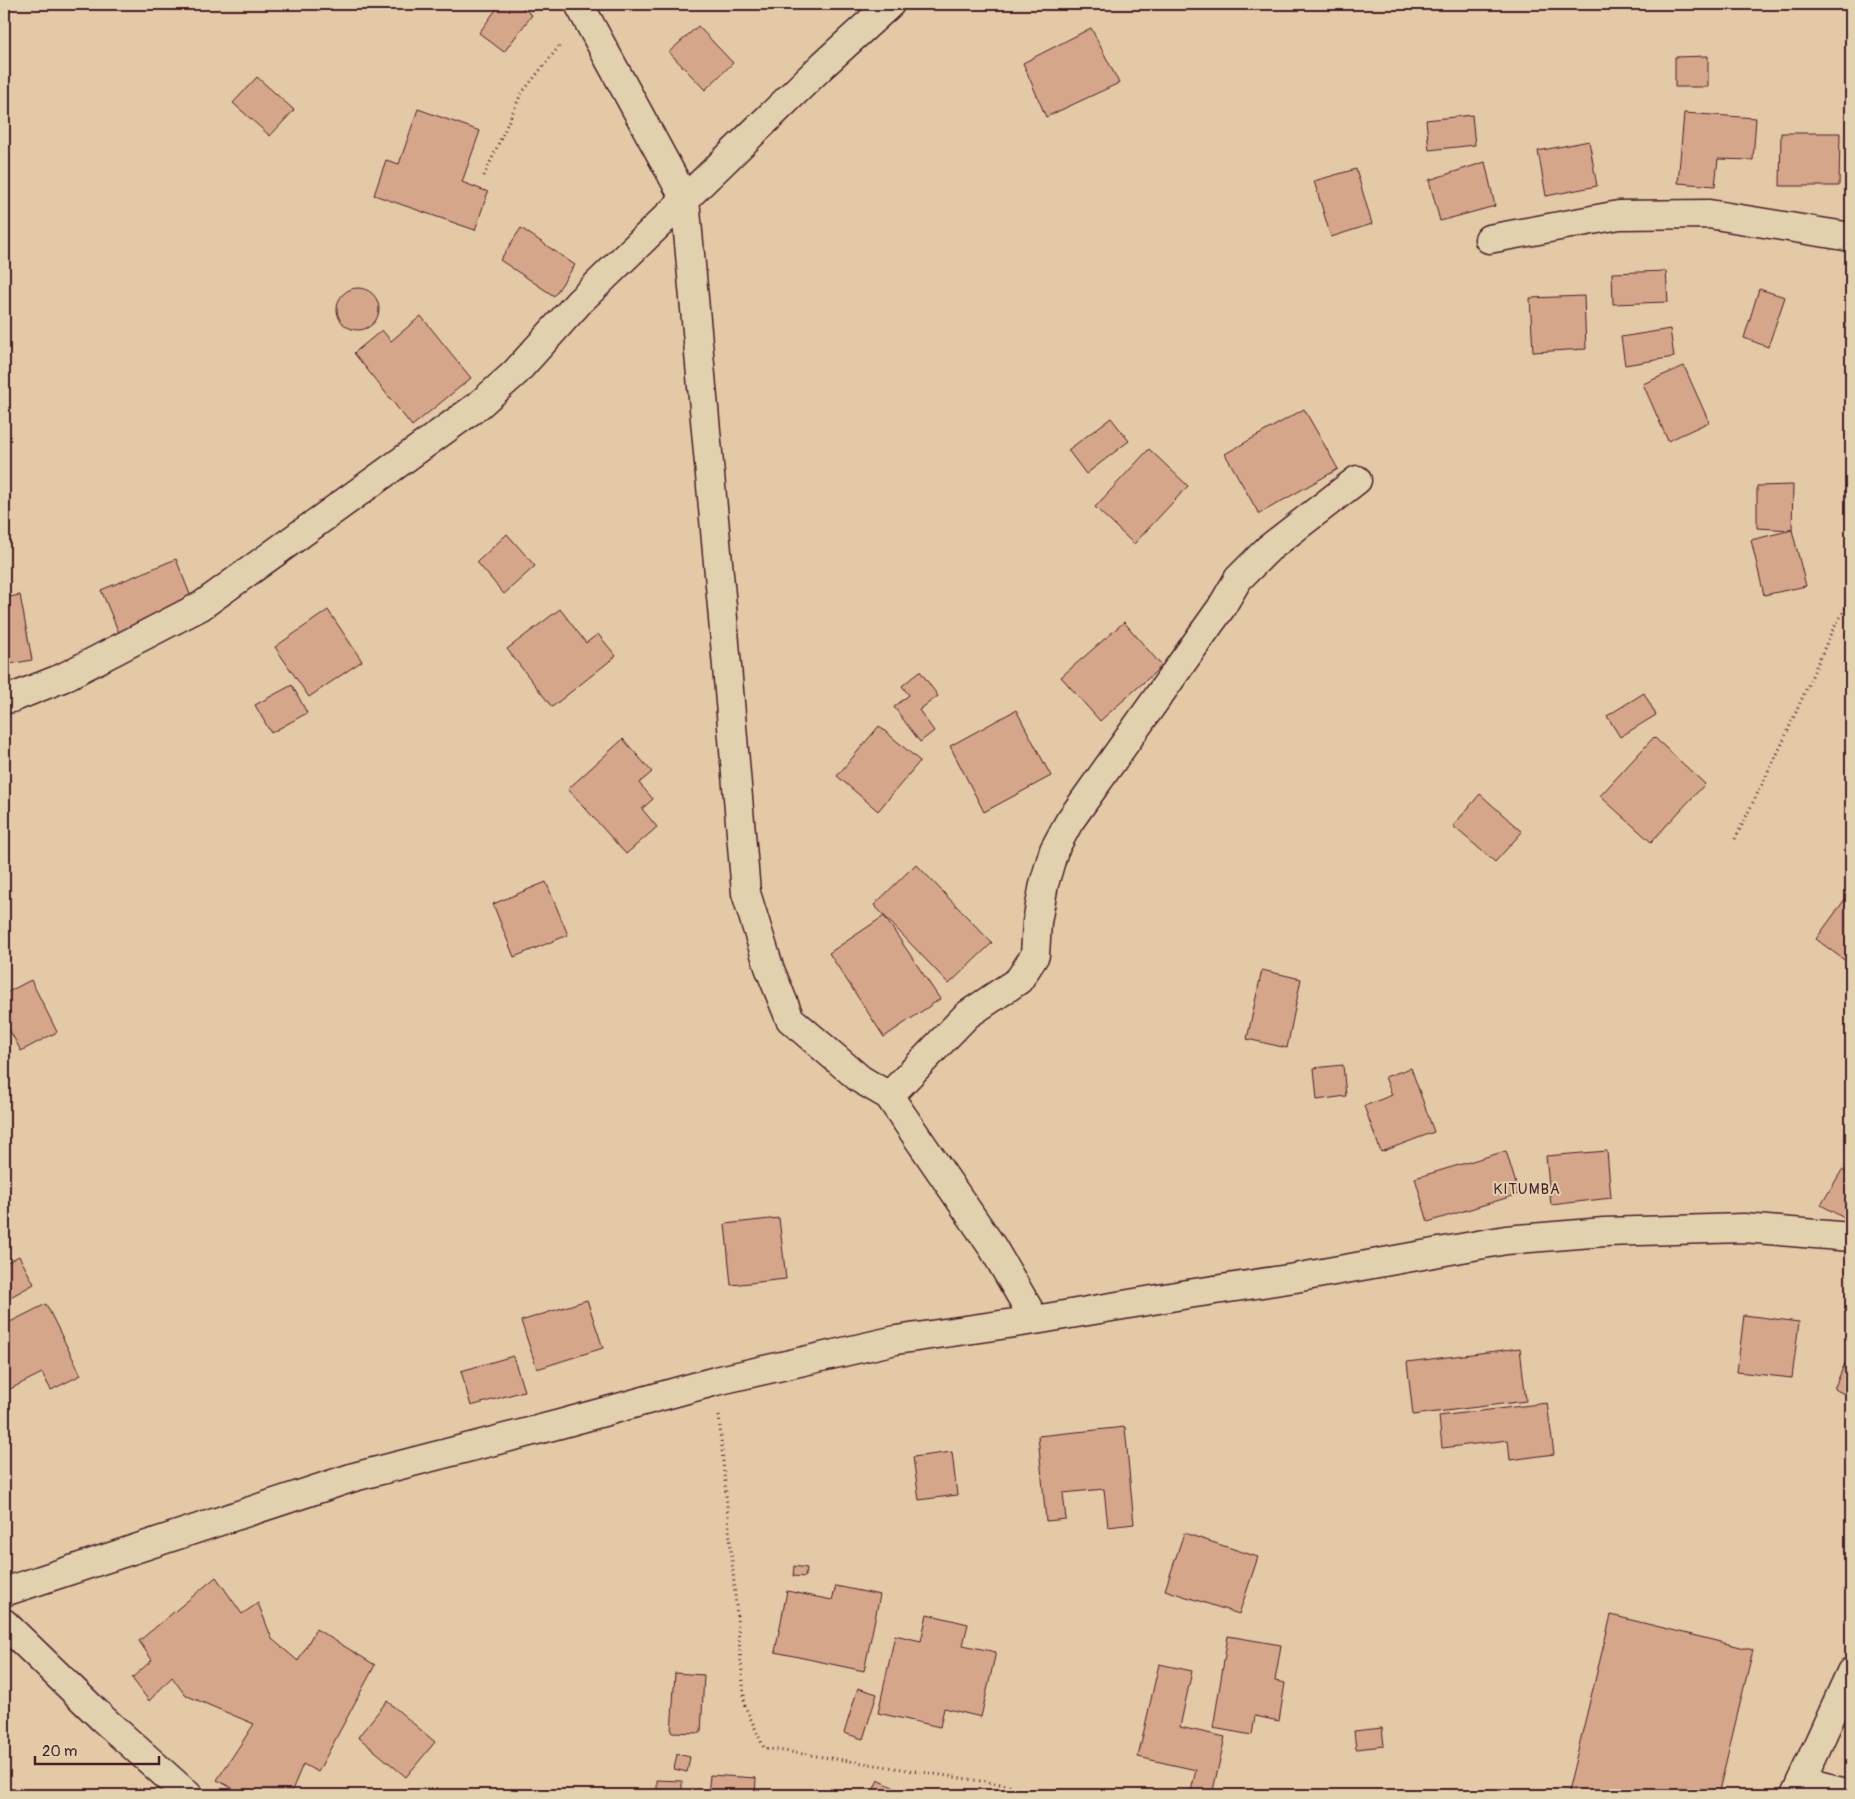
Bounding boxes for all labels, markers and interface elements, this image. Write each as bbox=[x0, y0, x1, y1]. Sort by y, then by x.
district label: KITUMBA bbox=[1493, 1180, 1561, 1199]
scale bar bbox=[35, 1734, 159, 1766]
text: 20 m bbox=[42, 1742, 77, 1761]

